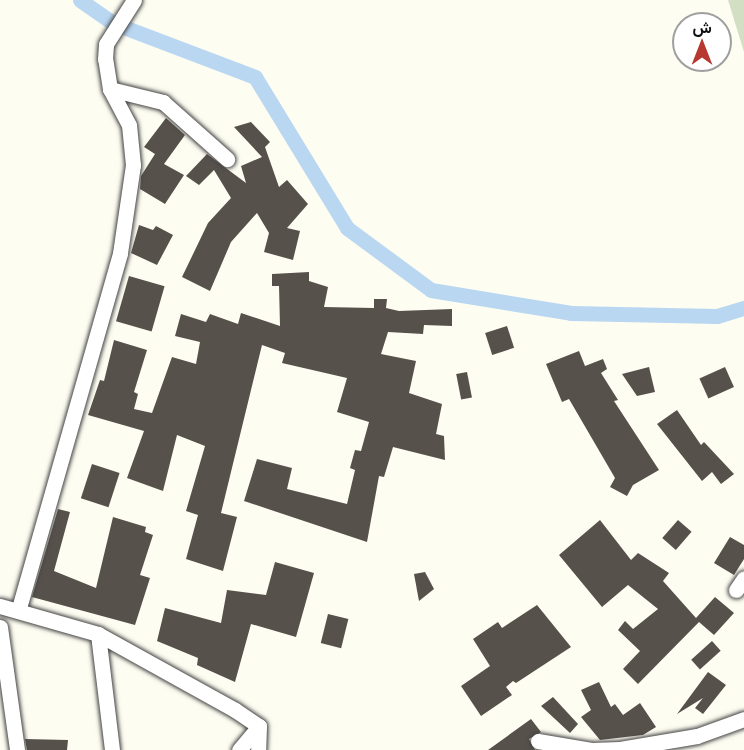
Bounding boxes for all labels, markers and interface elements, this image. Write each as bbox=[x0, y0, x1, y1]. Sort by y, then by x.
north arrow bbox=[672, 12, 732, 72]
text: ش bbox=[692, 14, 712, 38]

